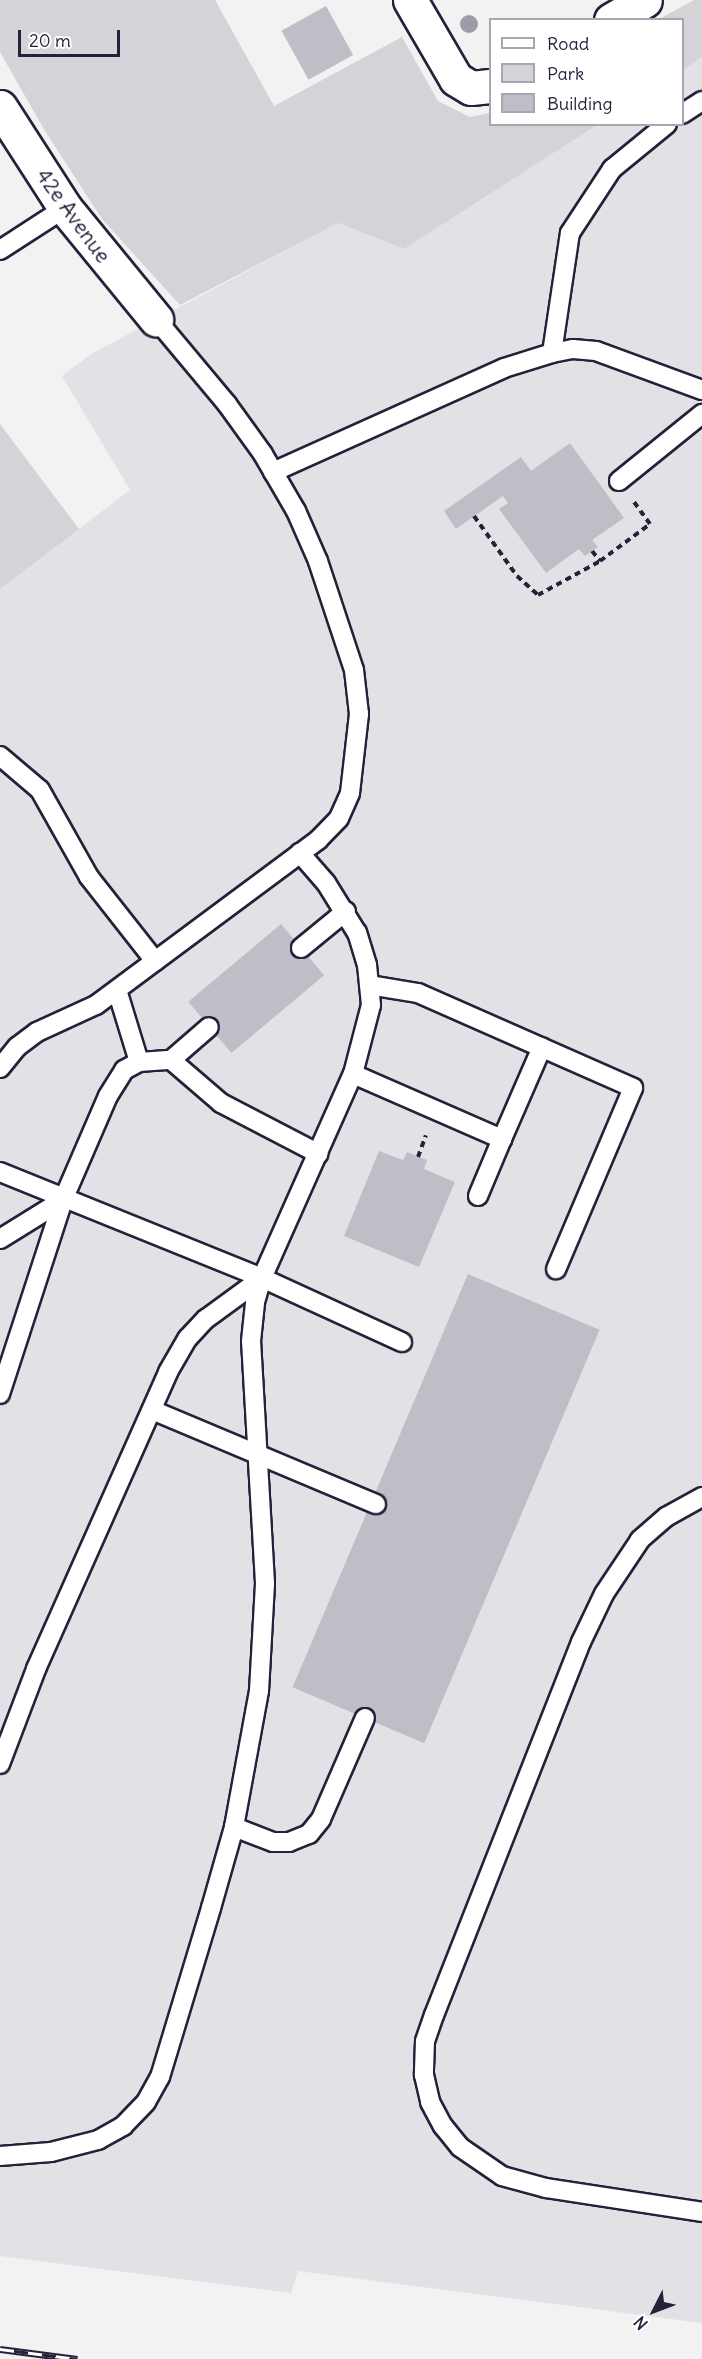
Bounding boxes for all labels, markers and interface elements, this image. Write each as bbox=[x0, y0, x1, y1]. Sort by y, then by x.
scale bar bbox=[21, 18, 123, 56]
legend bbox=[489, 18, 684, 126]
text: 20 m bbox=[29, 29, 71, 52]
text: Road bbox=[547, 32, 589, 55]
text: Park bbox=[547, 62, 584, 85]
text: Building bbox=[547, 92, 612, 115]
street label: 42e Avenue bbox=[30, 164, 116, 268]
north arrow bbox=[624, 2281, 684, 2341]
text: N bbox=[629, 2312, 652, 2334]

